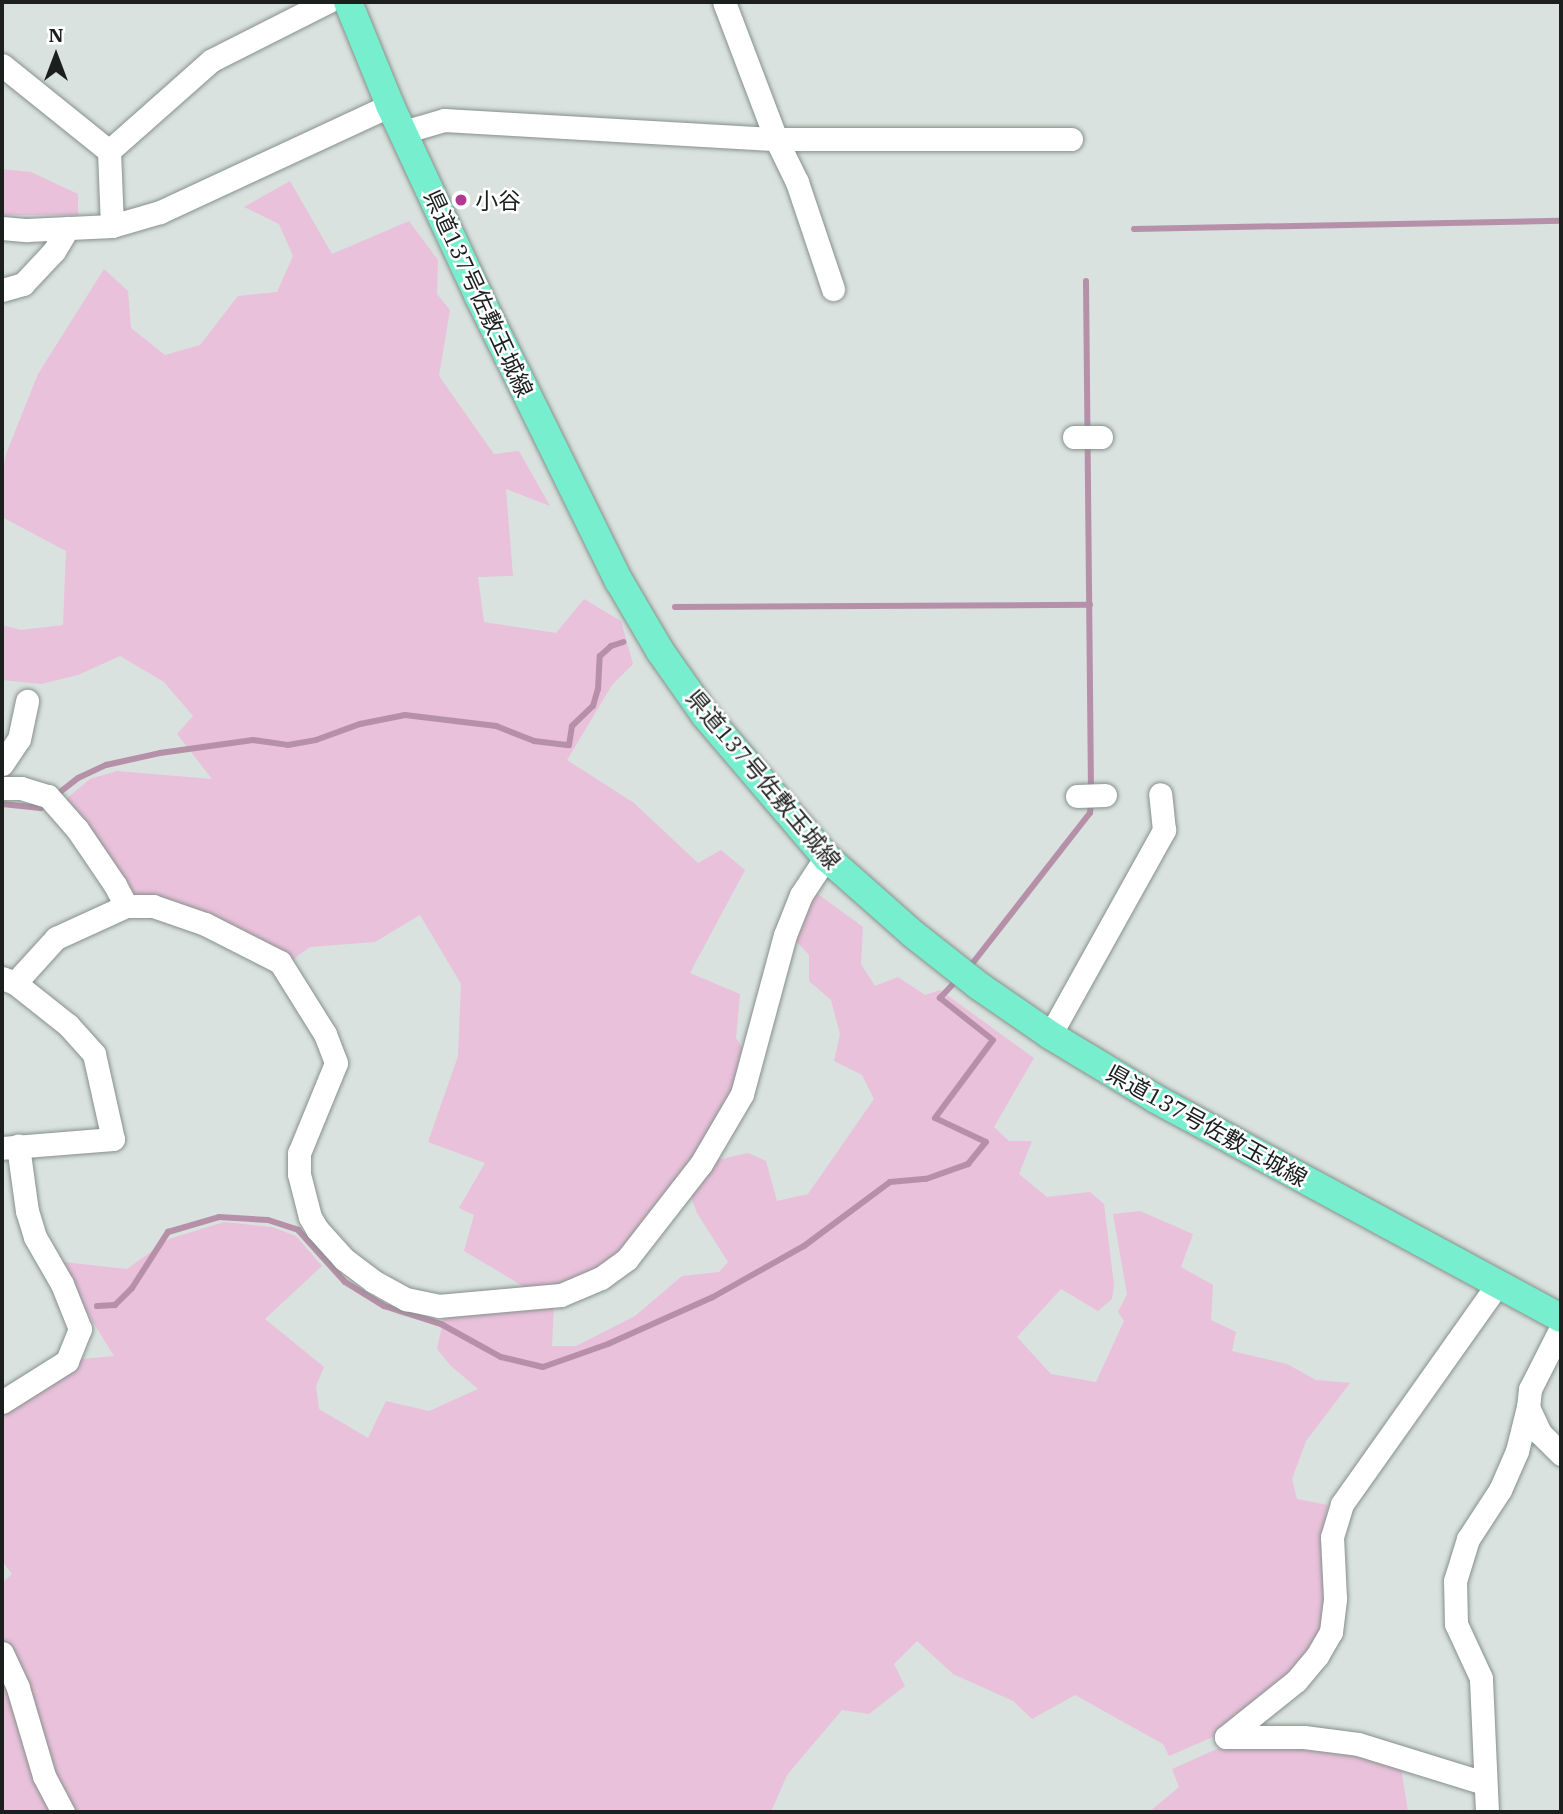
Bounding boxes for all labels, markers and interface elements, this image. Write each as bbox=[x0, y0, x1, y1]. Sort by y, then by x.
north arrow bbox=[21, 21, 91, 91]
text: N bbox=[48, 23, 64, 47]
street label: 県道137号佐敷玉城線 bbox=[419, 185, 539, 401]
place label: 小谷 bbox=[475, 186, 521, 214]
marker: 小谷 bbox=[453, 192, 469, 208]
street label: 県道137号佐敷玉城線 bbox=[681, 684, 847, 874]
street label: 県道137号佐敷玉城線 bbox=[1102, 1058, 1312, 1192]

